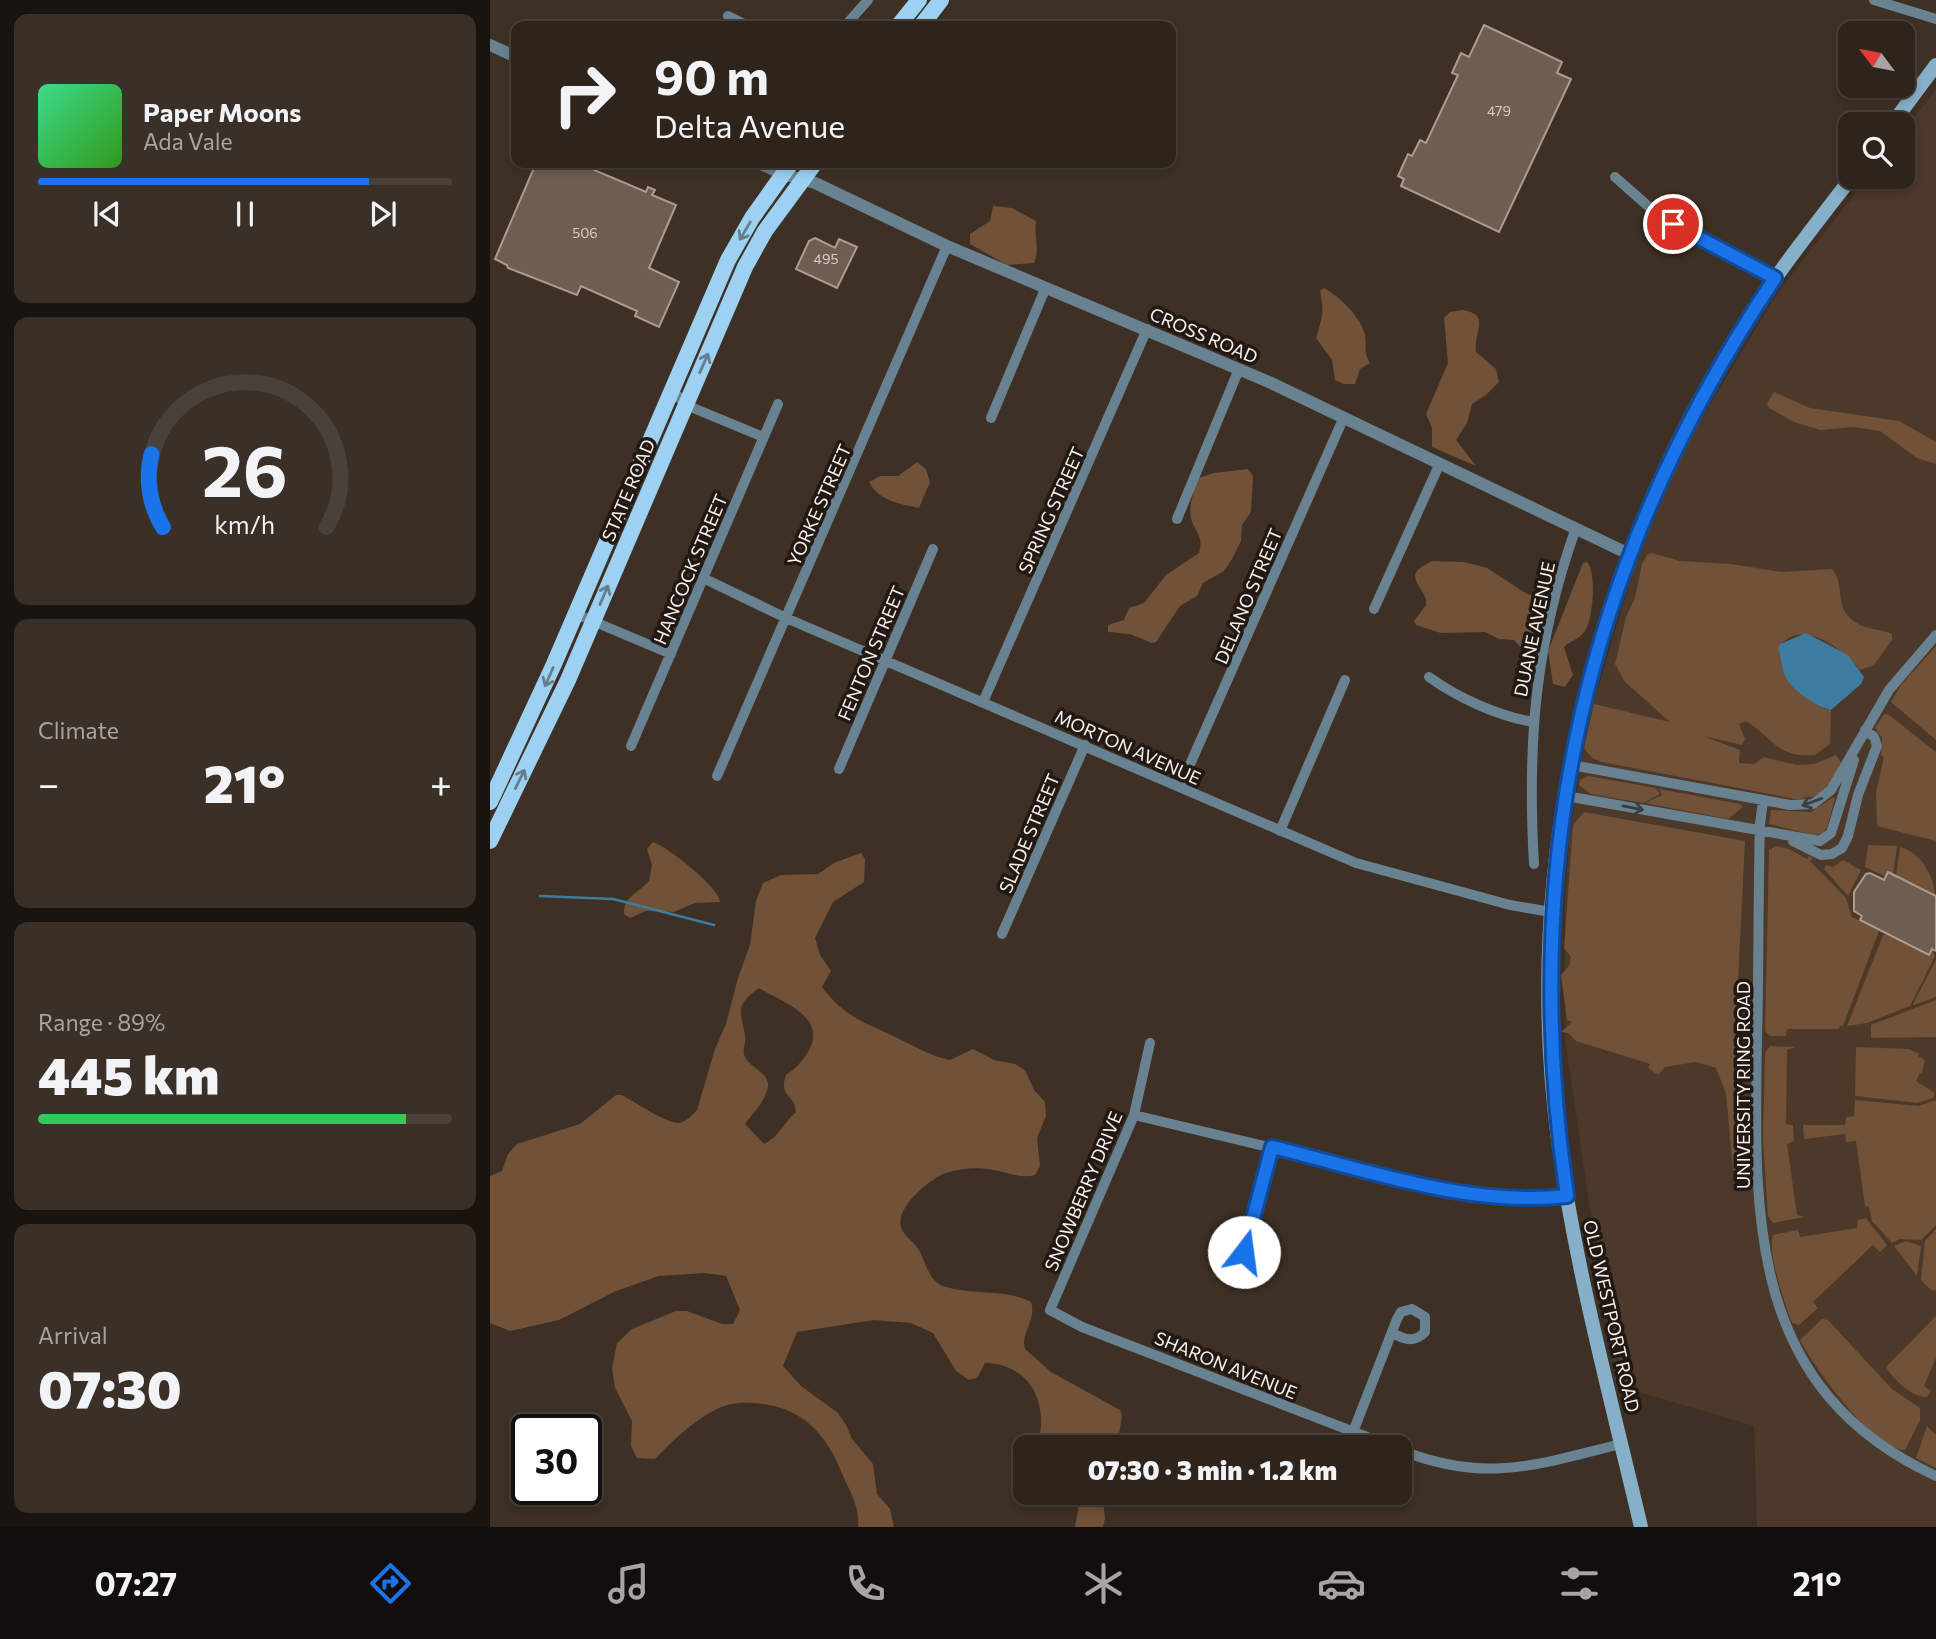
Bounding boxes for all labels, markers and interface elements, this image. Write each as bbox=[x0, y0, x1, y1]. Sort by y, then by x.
north arrow bbox=[1838, 21, 1914, 98]
map controls bbox=[1838, 21, 1915, 189]
text: 90 m bbox=[654, 45, 769, 105]
icon: right bbox=[539, 49, 630, 140]
text: Paper Moons bbox=[143, 96, 301, 127]
house number: 479 bbox=[1487, 102, 1511, 119]
text: Delta Avenue bbox=[654, 105, 845, 145]
button: search bbox=[1838, 112, 1915, 189]
text: Ada Vale bbox=[143, 127, 233, 155]
pin bbox=[1643, 194, 1703, 254]
icon: previous bbox=[88, 195, 126, 233]
icon: pause bbox=[226, 195, 264, 233]
icon: next bbox=[364, 195, 402, 233]
icon: arrive bbox=[1654, 205, 1692, 243]
one-way arrow bbox=[738, 220, 752, 240]
house number: 506 bbox=[572, 224, 598, 241]
house number: 495 bbox=[814, 250, 838, 267]
street label: CROSS ROAD bbox=[1147, 302, 1261, 368]
one-way arrow bbox=[698, 353, 711, 375]
text: 26 bbox=[202, 423, 288, 512]
street label: STATE ROAD bbox=[597, 436, 659, 544]
street label: YORKE STREET bbox=[782, 441, 856, 569]
street label: SPRING STREET bbox=[1013, 443, 1089, 577]
street label: HANCOCK STREET bbox=[648, 491, 732, 647]
text: km/h bbox=[215, 509, 275, 539]
street label: DELANO STREET bbox=[1210, 525, 1286, 667]
street label: DUANE AVENUE bbox=[1509, 559, 1559, 699]
street label: FENTON STREET bbox=[833, 582, 909, 724]
one-way arrow bbox=[598, 585, 611, 606]
one-way arrow bbox=[542, 666, 555, 687]
street label: MORTON AVENUE bbox=[1052, 705, 1204, 789]
text: Climate bbox=[38, 716, 119, 744]
text: 21° bbox=[204, 750, 285, 814]
text: − bbox=[38, 759, 60, 806]
text: + bbox=[430, 759, 452, 806]
one-way arrow bbox=[513, 769, 527, 790]
street label: SLADE STREET bbox=[994, 770, 1064, 896]
one-way arrow bbox=[1802, 797, 1823, 809]
one-way arrow bbox=[1621, 802, 1644, 816]
street label: UNIVERSITY RING ROAD bbox=[1732, 981, 1754, 1189]
text: Range · 89% bbox=[38, 1008, 165, 1036]
text: 445 km bbox=[38, 1042, 219, 1106]
street label: SNOWBERRY DRIVE bbox=[1039, 1108, 1127, 1274]
position arrow bbox=[1207, 1215, 1281, 1289]
street label: OLD WESTPORT ROAD bbox=[1579, 1218, 1645, 1414]
text: Arrival bbox=[38, 1321, 108, 1349]
street label: SHARON AVENUE bbox=[1152, 1326, 1300, 1404]
text: 07:30 bbox=[38, 1355, 182, 1419]
speed limit sign: 30 bbox=[511, 1414, 602, 1505]
text: 07:30 · 3 min · 1.2 km bbox=[1088, 1454, 1337, 1485]
icon: directions bbox=[366, 1559, 415, 1608]
icon: music bbox=[604, 1559, 653, 1608]
icon: phone bbox=[841, 1559, 890, 1608]
icon: climate bbox=[1079, 1559, 1128, 1608]
icon: car bbox=[1317, 1559, 1366, 1608]
icon: filters bbox=[1555, 1559, 1604, 1608]
text: 07:27 bbox=[94, 1563, 177, 1603]
text: 21° bbox=[1793, 1563, 1842, 1603]

